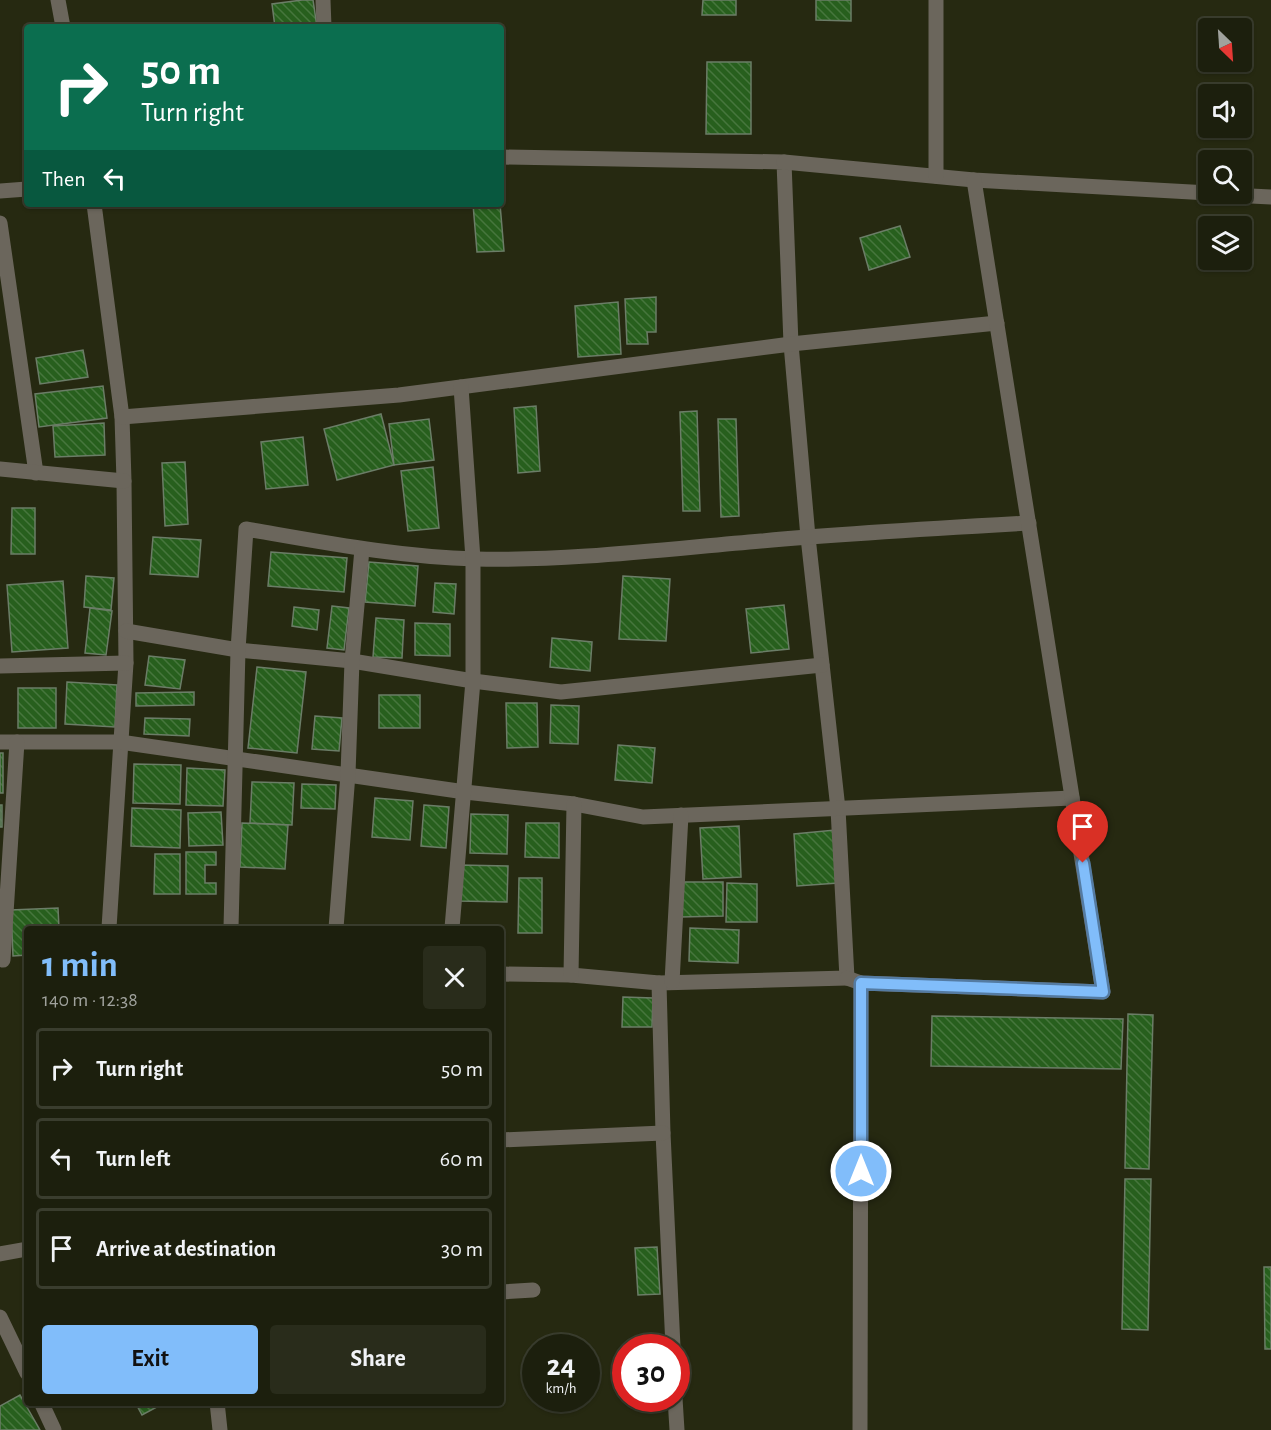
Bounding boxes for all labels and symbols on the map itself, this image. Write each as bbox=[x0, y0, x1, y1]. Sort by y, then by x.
north arrow bbox=[1198, 18, 1252, 72]
pin bbox=[1057, 801, 1108, 863]
position arrow bbox=[829, 1139, 893, 1203]
speed limit sign: 30 bbox=[612, 1334, 690, 1412]

